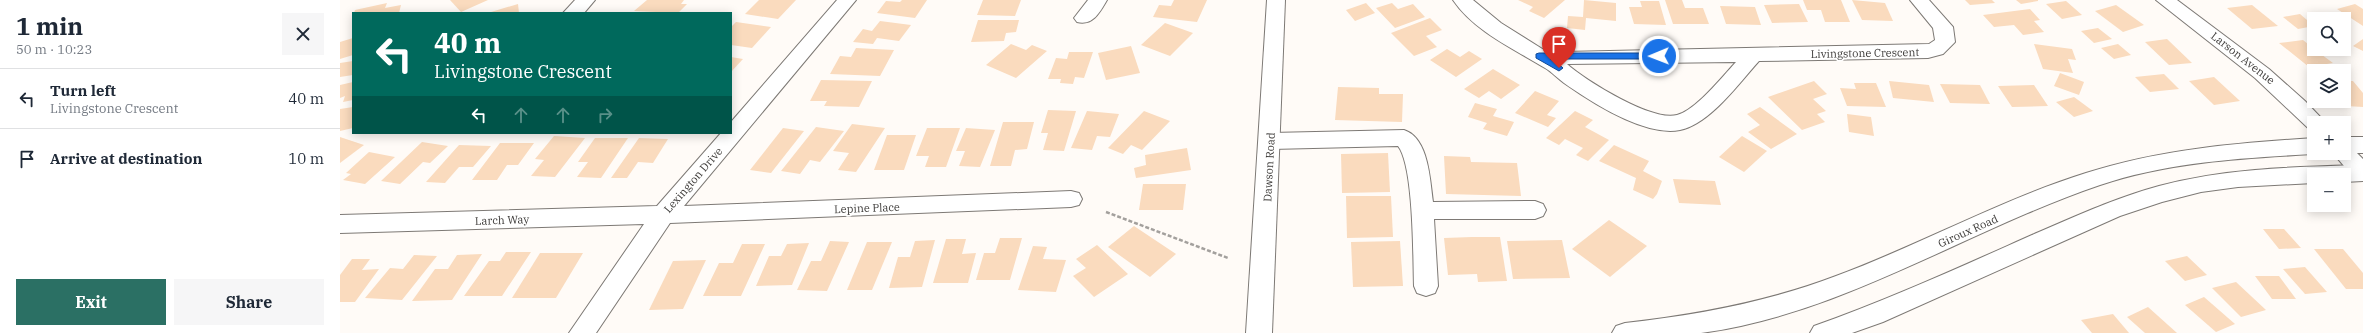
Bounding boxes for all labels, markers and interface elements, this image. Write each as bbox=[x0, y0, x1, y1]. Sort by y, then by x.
text: 1 min bbox=[16, 10, 83, 42]
map controls bbox=[2307, 12, 2351, 212]
button: search bbox=[2307, 12, 2351, 56]
button: close bbox=[282, 13, 324, 55]
text: 40 m bbox=[434, 24, 501, 61]
pin bbox=[1542, 27, 1576, 68]
icon: left bbox=[368, 28, 420, 80]
street label: Larson Avenue bbox=[2208, 29, 2278, 87]
icon: arrive bbox=[1548, 33, 1570, 55]
position arrow bbox=[1638, 35, 1680, 77]
text: 50 m · 10:23 bbox=[16, 41, 92, 58]
street label: Livingstone Crescent bbox=[1811, 45, 1920, 61]
text: Livingstone Crescent bbox=[434, 60, 612, 83]
button: layers bbox=[2307, 64, 2351, 108]
text: Turn left bbox=[50, 81, 116, 100]
icon: left bbox=[16, 88, 38, 110]
text: 40 m bbox=[288, 89, 324, 108]
text: Livingstone Crescent bbox=[50, 100, 178, 117]
icon: left bbox=[468, 104, 490, 126]
icon: ahead bbox=[510, 104, 532, 126]
icon: ahead bbox=[552, 104, 574, 126]
icon: right bbox=[594, 104, 616, 126]
button: + bbox=[2307, 116, 2351, 160]
street label: Dawson Road bbox=[1260, 132, 1278, 202]
street label: Lexington Drive bbox=[661, 144, 725, 216]
icon: arrive bbox=[16, 148, 38, 170]
text: Arrive at destination bbox=[50, 149, 202, 168]
text: 10 m bbox=[288, 149, 324, 168]
button: − bbox=[2307, 168, 2351, 212]
street label: Lepine Place bbox=[834, 200, 900, 216]
street label: Giroux Road bbox=[1936, 211, 2000, 250]
street label: Larch Way bbox=[475, 212, 529, 228]
button: Exit bbox=[16, 279, 166, 325]
button: Share bbox=[174, 279, 324, 325]

